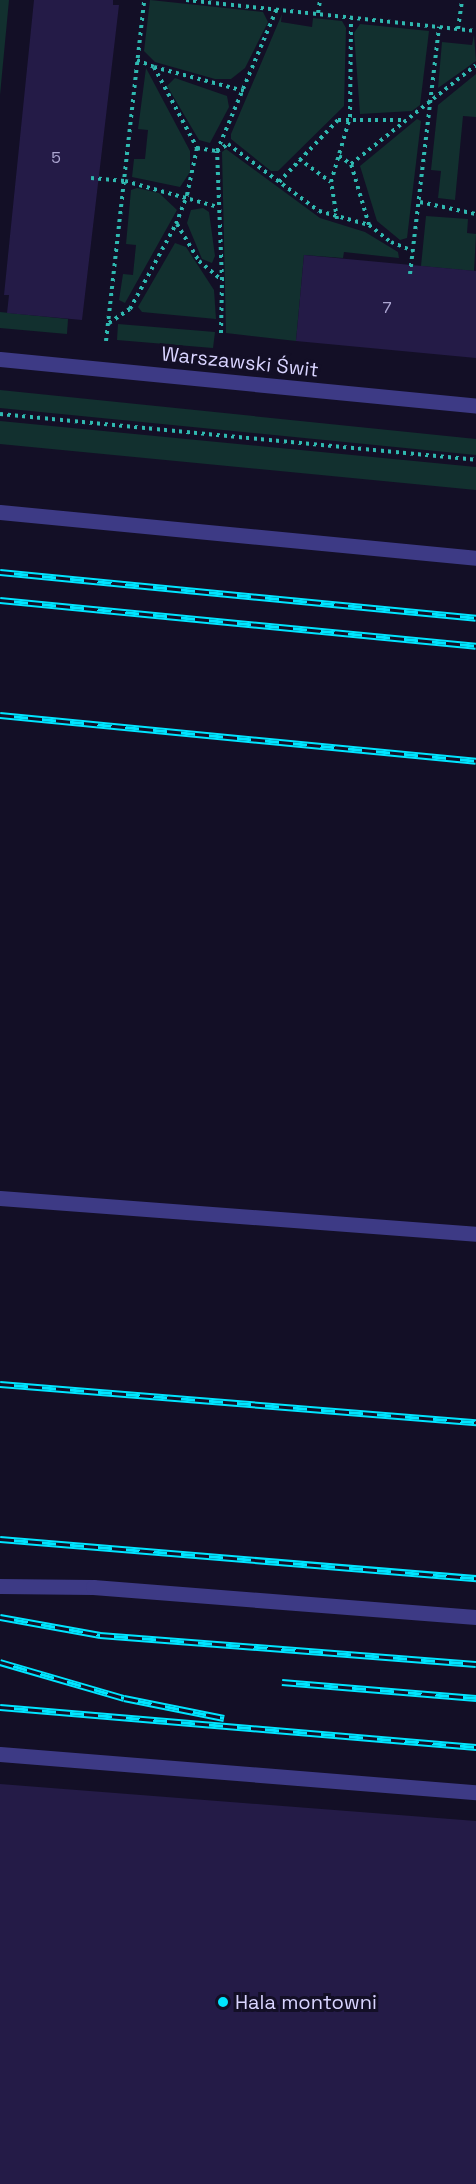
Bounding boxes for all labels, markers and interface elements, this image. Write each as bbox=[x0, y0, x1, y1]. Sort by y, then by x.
house number: 5 bbox=[51, 148, 61, 168]
house number: 7 bbox=[382, 298, 392, 318]
street label: Warszawski Świt bbox=[160, 342, 320, 382]
place label: Hala montowni bbox=[235, 1990, 377, 2014]
marker: Hala montowni bbox=[216, 1995, 230, 2009]

